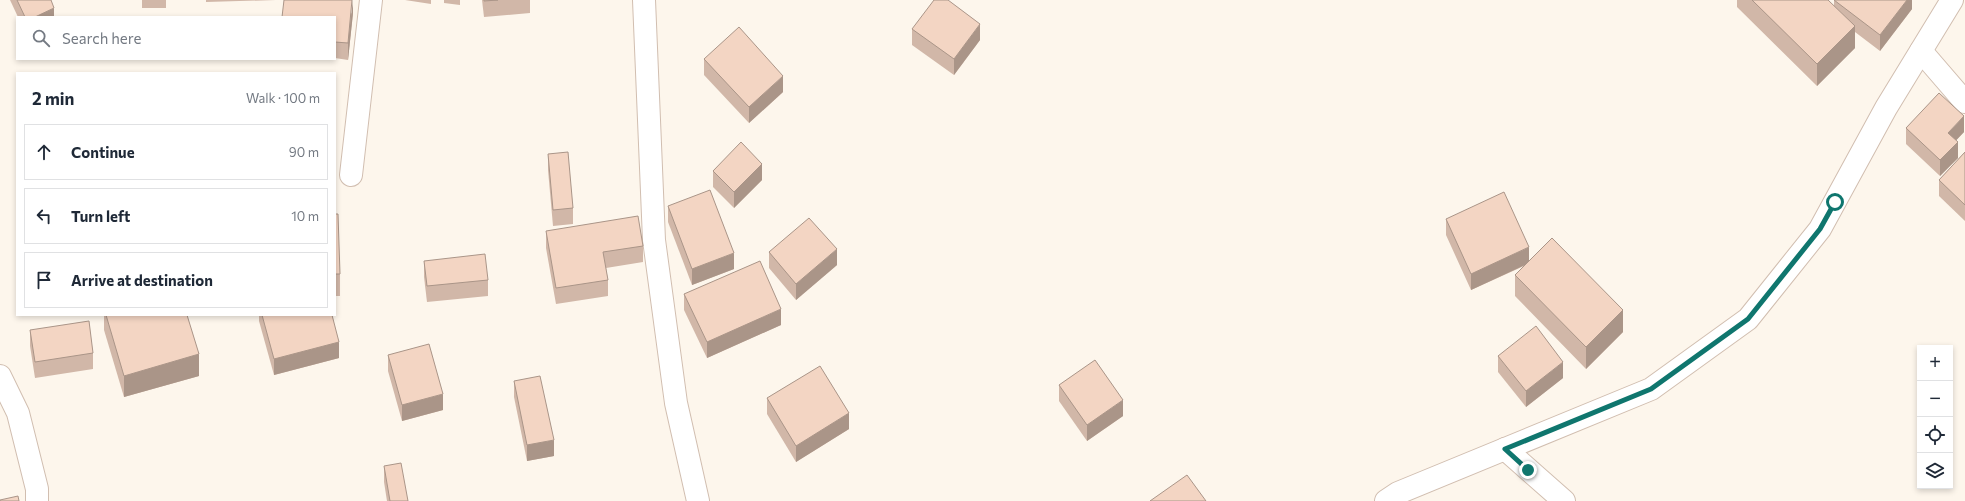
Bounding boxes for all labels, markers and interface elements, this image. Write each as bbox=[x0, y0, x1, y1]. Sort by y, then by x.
search box bbox=[16, 16, 336, 60]
icon: search bbox=[30, 27, 52, 49]
text: Search here bbox=[62, 29, 141, 47]
text: 2 min bbox=[32, 88, 74, 109]
text: Walk · 100 m bbox=[246, 90, 320, 106]
icon: ahead bbox=[33, 141, 55, 163]
text: Continue bbox=[71, 143, 135, 161]
text: 90 m bbox=[289, 144, 319, 160]
route start bbox=[1826, 193, 1844, 211]
icon: left bbox=[33, 205, 55, 227]
text: Turn left bbox=[71, 207, 130, 225]
text: 10 m bbox=[291, 208, 319, 224]
icon: arrive bbox=[33, 269, 55, 291]
text: Arrive at destination bbox=[71, 271, 213, 289]
map controls bbox=[1917, 345, 1953, 489]
button: + bbox=[1917, 345, 1953, 381]
button: − bbox=[1917, 381, 1953, 417]
button: locate bbox=[1917, 417, 1953, 453]
button: layers bbox=[1917, 453, 1953, 489]
route end bbox=[1519, 461, 1537, 479]

